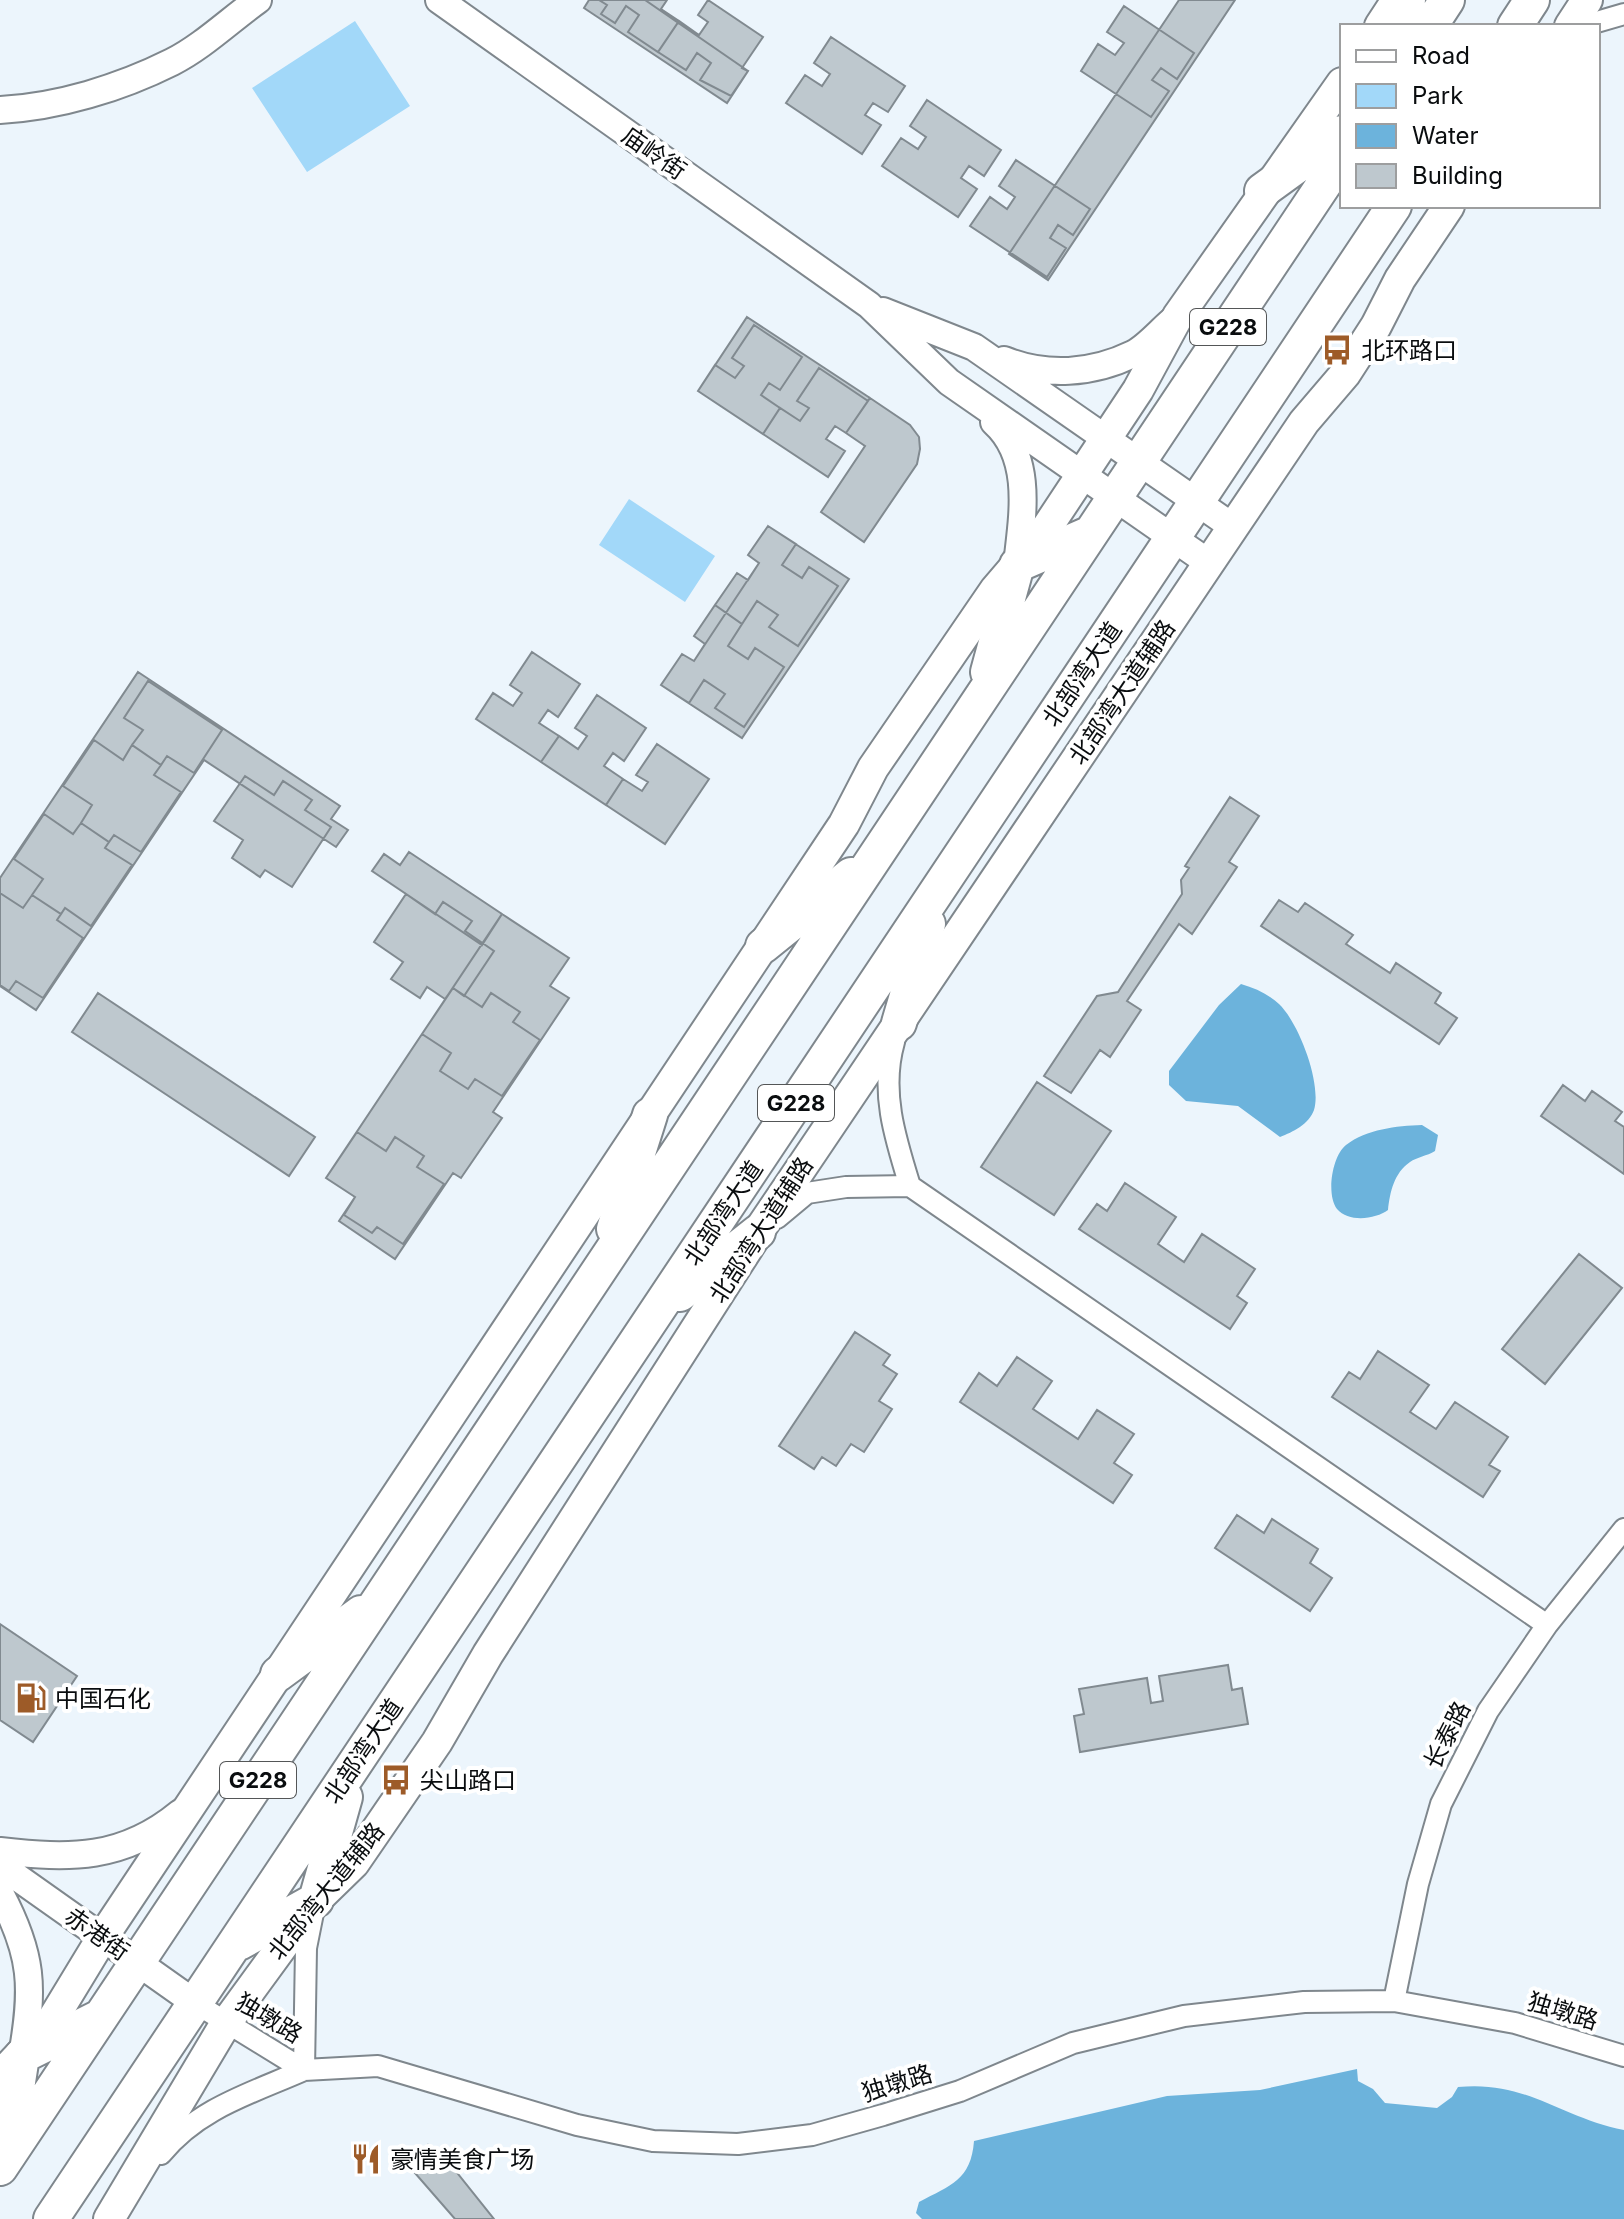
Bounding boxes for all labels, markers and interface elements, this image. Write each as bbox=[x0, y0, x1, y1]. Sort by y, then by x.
legend bbox=[1340, 24, 1600, 208]
text: Road bbox=[1412, 41, 1470, 70]
text: Park bbox=[1412, 81, 1463, 110]
street label: 庙岭街 bbox=[616, 120, 692, 186]
text: Water bbox=[1412, 121, 1479, 150]
text: Building bbox=[1412, 161, 1503, 190]
road number: G228 bbox=[1190, 309, 1266, 345]
bus stop icon: 北环路口 bbox=[1320, 333, 1354, 367]
place label: 北环路口 bbox=[1361, 336, 1457, 365]
street label: 北部湾大道辅路 bbox=[1063, 614, 1181, 770]
street label: 北部湾大道 bbox=[1036, 616, 1128, 732]
road number: G228 bbox=[758, 1085, 834, 1121]
street label: 北部湾大道辅路 bbox=[703, 1152, 819, 1308]
street label: 北部湾大道 bbox=[677, 1155, 769, 1271]
fuel station icon: 中国石化 bbox=[14, 1681, 48, 1715]
place label: 中国石化 bbox=[55, 1684, 151, 1713]
street label: 北部湾大道 bbox=[317, 1693, 409, 1809]
street label: 长泰路 bbox=[1418, 1696, 1476, 1774]
road number: G228 bbox=[220, 1762, 296, 1798]
bus stop icon: 尖山路口 bbox=[379, 1763, 413, 1797]
place label: 尖山路口 bbox=[420, 1766, 516, 1795]
street label: 北部湾大道辅路 bbox=[262, 1817, 390, 1965]
street label: 赤港街 bbox=[59, 1901, 135, 1967]
street label: 独墩路 bbox=[231, 1987, 307, 2049]
street label: 独墩路 bbox=[1524, 1987, 1602, 2035]
street label: 独墩路 bbox=[858, 2059, 936, 2107]
restaurant icon: 豪情美食广场 bbox=[349, 2142, 383, 2176]
place label: 豪情美食广场 bbox=[390, 2145, 534, 2174]

